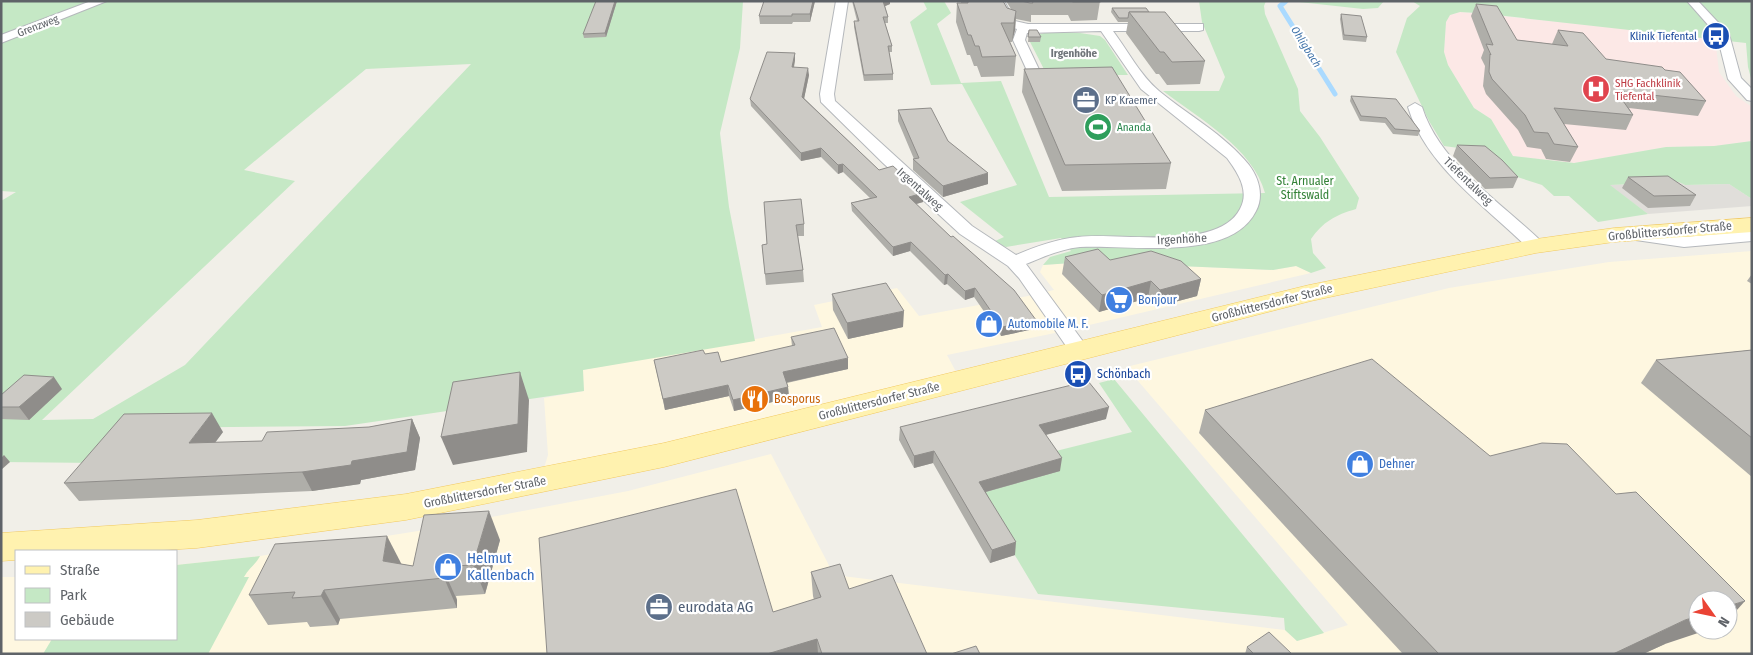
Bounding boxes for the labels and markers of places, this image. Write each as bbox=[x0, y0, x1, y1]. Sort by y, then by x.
bus stop icon: Klinik Tiefental bbox=[1701, 21, 1731, 51]
place label: Klinik Tiefental bbox=[1630, 30, 1697, 43]
hospital icon: SHG Fachklinik Tiefental bbox=[1581, 74, 1611, 104]
place label: SHG Fachklinik Tiefental bbox=[1615, 77, 1681, 103]
office icon: KP Kraemer bbox=[1071, 85, 1101, 115]
place label: KP Kraemer bbox=[1105, 94, 1157, 107]
sports icon: Ananda bbox=[1083, 112, 1113, 142]
place label: Ananda bbox=[1117, 121, 1151, 134]
supermarket icon: Bonjour bbox=[1104, 285, 1134, 315]
place label: Bonjour bbox=[1138, 293, 1178, 307]
shop icon: Automobile M. F. bbox=[974, 309, 1004, 339]
place label: Automobile M. F. bbox=[1008, 317, 1089, 331]
bus stop icon: Schönbach bbox=[1063, 359, 1093, 389]
place label: Schönbach bbox=[1097, 367, 1151, 381]
restaurant icon: Bosporus bbox=[740, 384, 770, 414]
place label: Bosporus bbox=[774, 392, 820, 406]
shop icon: Dehner bbox=[1345, 449, 1375, 479]
place label: Dehner bbox=[1379, 457, 1415, 471]
place label: Helmut Kallenbach bbox=[467, 549, 535, 584]
shop icon: Helmut Kallenbach bbox=[433, 552, 463, 582]
office icon: eurodata AG bbox=[644, 592, 674, 622]
place label: eurodata AG bbox=[678, 598, 753, 616]

